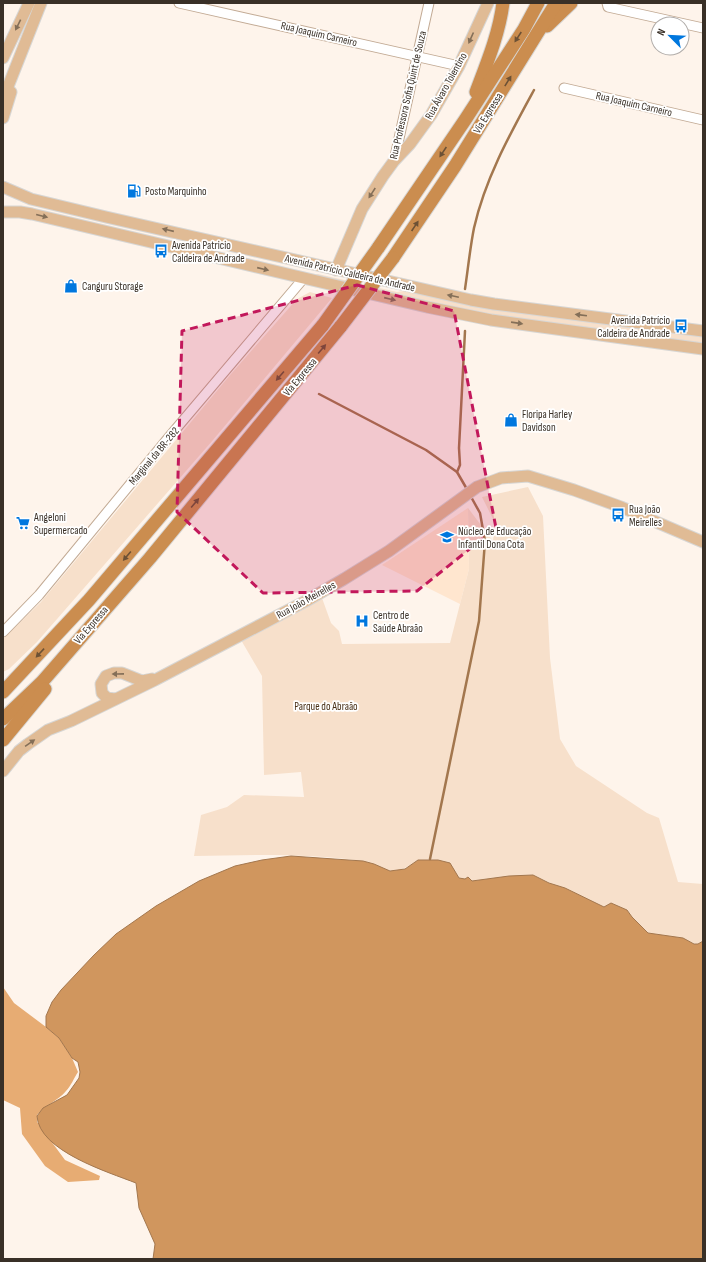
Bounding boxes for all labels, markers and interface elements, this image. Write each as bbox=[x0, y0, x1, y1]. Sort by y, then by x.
north arrow bbox=[650, 16, 690, 56]
street label: Rua Joaquim Carneiro bbox=[280, 19, 359, 49]
one-way arrow bbox=[15, 20, 21, 31]
text: N bbox=[654, 27, 669, 37]
street label: Rua Professora Sofia Quint de Souza bbox=[387, 30, 429, 160]
one-way arrow bbox=[514, 32, 522, 42]
one-way arrow bbox=[468, 33, 474, 44]
street label: Rua Álvaro Tolentino bbox=[422, 50, 470, 122]
one-way arrow bbox=[504, 76, 512, 86]
street label: Rua Joaquim Carneiro bbox=[595, 89, 674, 119]
street label: Via Expressa bbox=[470, 90, 506, 136]
one-way arrow bbox=[439, 147, 447, 157]
fuel station icon: Posto Marquinho bbox=[126, 183, 142, 199]
place label: Posto Marquinho bbox=[145, 185, 207, 198]
one-way arrow bbox=[368, 188, 376, 198]
one-way arrow bbox=[35, 214, 48, 220]
one-way arrow bbox=[411, 220, 419, 231]
one-way arrow bbox=[162, 227, 174, 233]
place label: Avenida Patricio Caldeira de Andrade bbox=[171, 239, 245, 265]
bus stop icon: Avenida Patricio Caldeira de Andrade bbox=[153, 243, 169, 259]
street label: Avenida Patrício Caldeira de Andrade bbox=[283, 251, 416, 294]
one-way arrow bbox=[257, 267, 269, 273]
shop icon: Canguru Storage bbox=[63, 278, 79, 294]
place label: Canguru Storage bbox=[82, 280, 143, 293]
one-way arrow bbox=[446, 293, 459, 299]
one-way arrow bbox=[384, 296, 396, 302]
one-way arrow bbox=[575, 312, 587, 319]
place label: Avenida Patrício Caldeira de Andrade bbox=[597, 314, 670, 340]
bus stop icon: Avenida Patrício Caldeira de Andrade bbox=[673, 318, 689, 334]
one-way arrow bbox=[511, 320, 524, 327]
one-way arrow bbox=[318, 344, 327, 354]
street label: Via Expressa bbox=[280, 355, 320, 399]
one-way arrow bbox=[275, 370, 284, 381]
place label: Floripa Harley Davidson bbox=[522, 408, 573, 434]
shop icon: Floripa Harley Davidson bbox=[503, 412, 519, 428]
street label: Marginal da BR-282 bbox=[126, 424, 182, 487]
one-way arrow bbox=[191, 498, 200, 509]
place label: Rua João Meirelles bbox=[629, 503, 662, 529]
bus stop icon: Rua João Meirelles bbox=[610, 507, 626, 523]
place label: Angeloni Supermercado bbox=[33, 511, 88, 537]
supermarket icon: Angeloni Supermercado bbox=[15, 515, 31, 531]
place label: Núcleo de Educação Infantil Dona Cota bbox=[458, 525, 532, 551]
school or university icon: Núcleo de Educação Infantil Dona Cota bbox=[439, 529, 455, 545]
one-way arrow bbox=[122, 550, 131, 561]
street label: Rua João Meirelles bbox=[274, 578, 338, 622]
street label: Via Expressa bbox=[71, 604, 111, 646]
place label: Centro de Saúde Abraão bbox=[373, 609, 423, 635]
hospital icon: Centro de Saúde Abraão bbox=[354, 613, 370, 629]
one-way arrow bbox=[35, 648, 45, 658]
one-way arrow bbox=[111, 671, 124, 677]
park label: Parque do Abraão bbox=[294, 700, 358, 713]
one-way arrow bbox=[25, 739, 35, 747]

